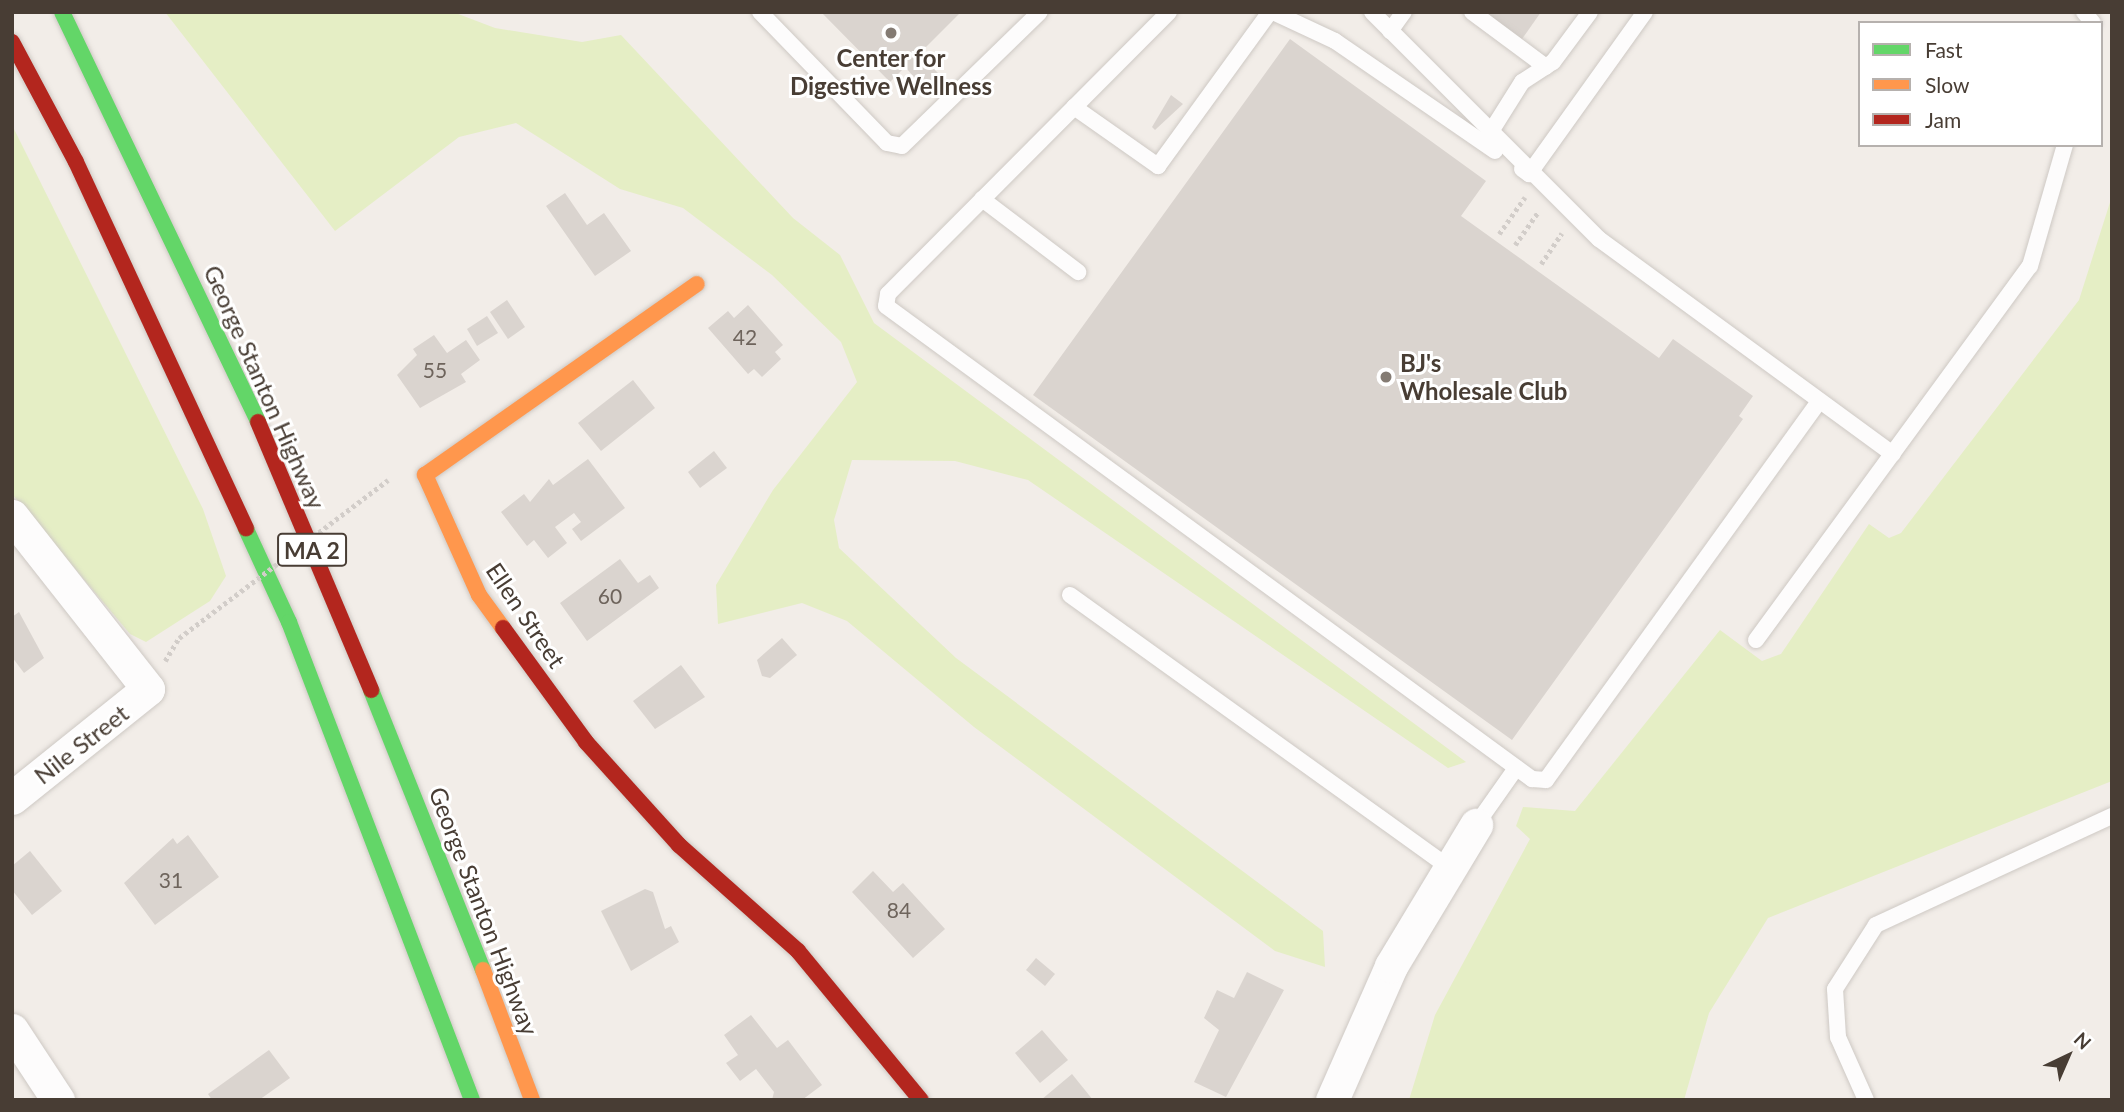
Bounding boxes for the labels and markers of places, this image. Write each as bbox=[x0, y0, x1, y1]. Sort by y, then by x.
marker: Center for Digestive Wellness bbox=[883, 25, 899, 41]
place label: Center for Digestive Wellness bbox=[790, 44, 992, 100]
place label: BJ's Wholesale Club bbox=[1400, 349, 1567, 405]
marker: BJ's Wholesale Club bbox=[1378, 369, 1394, 385]

